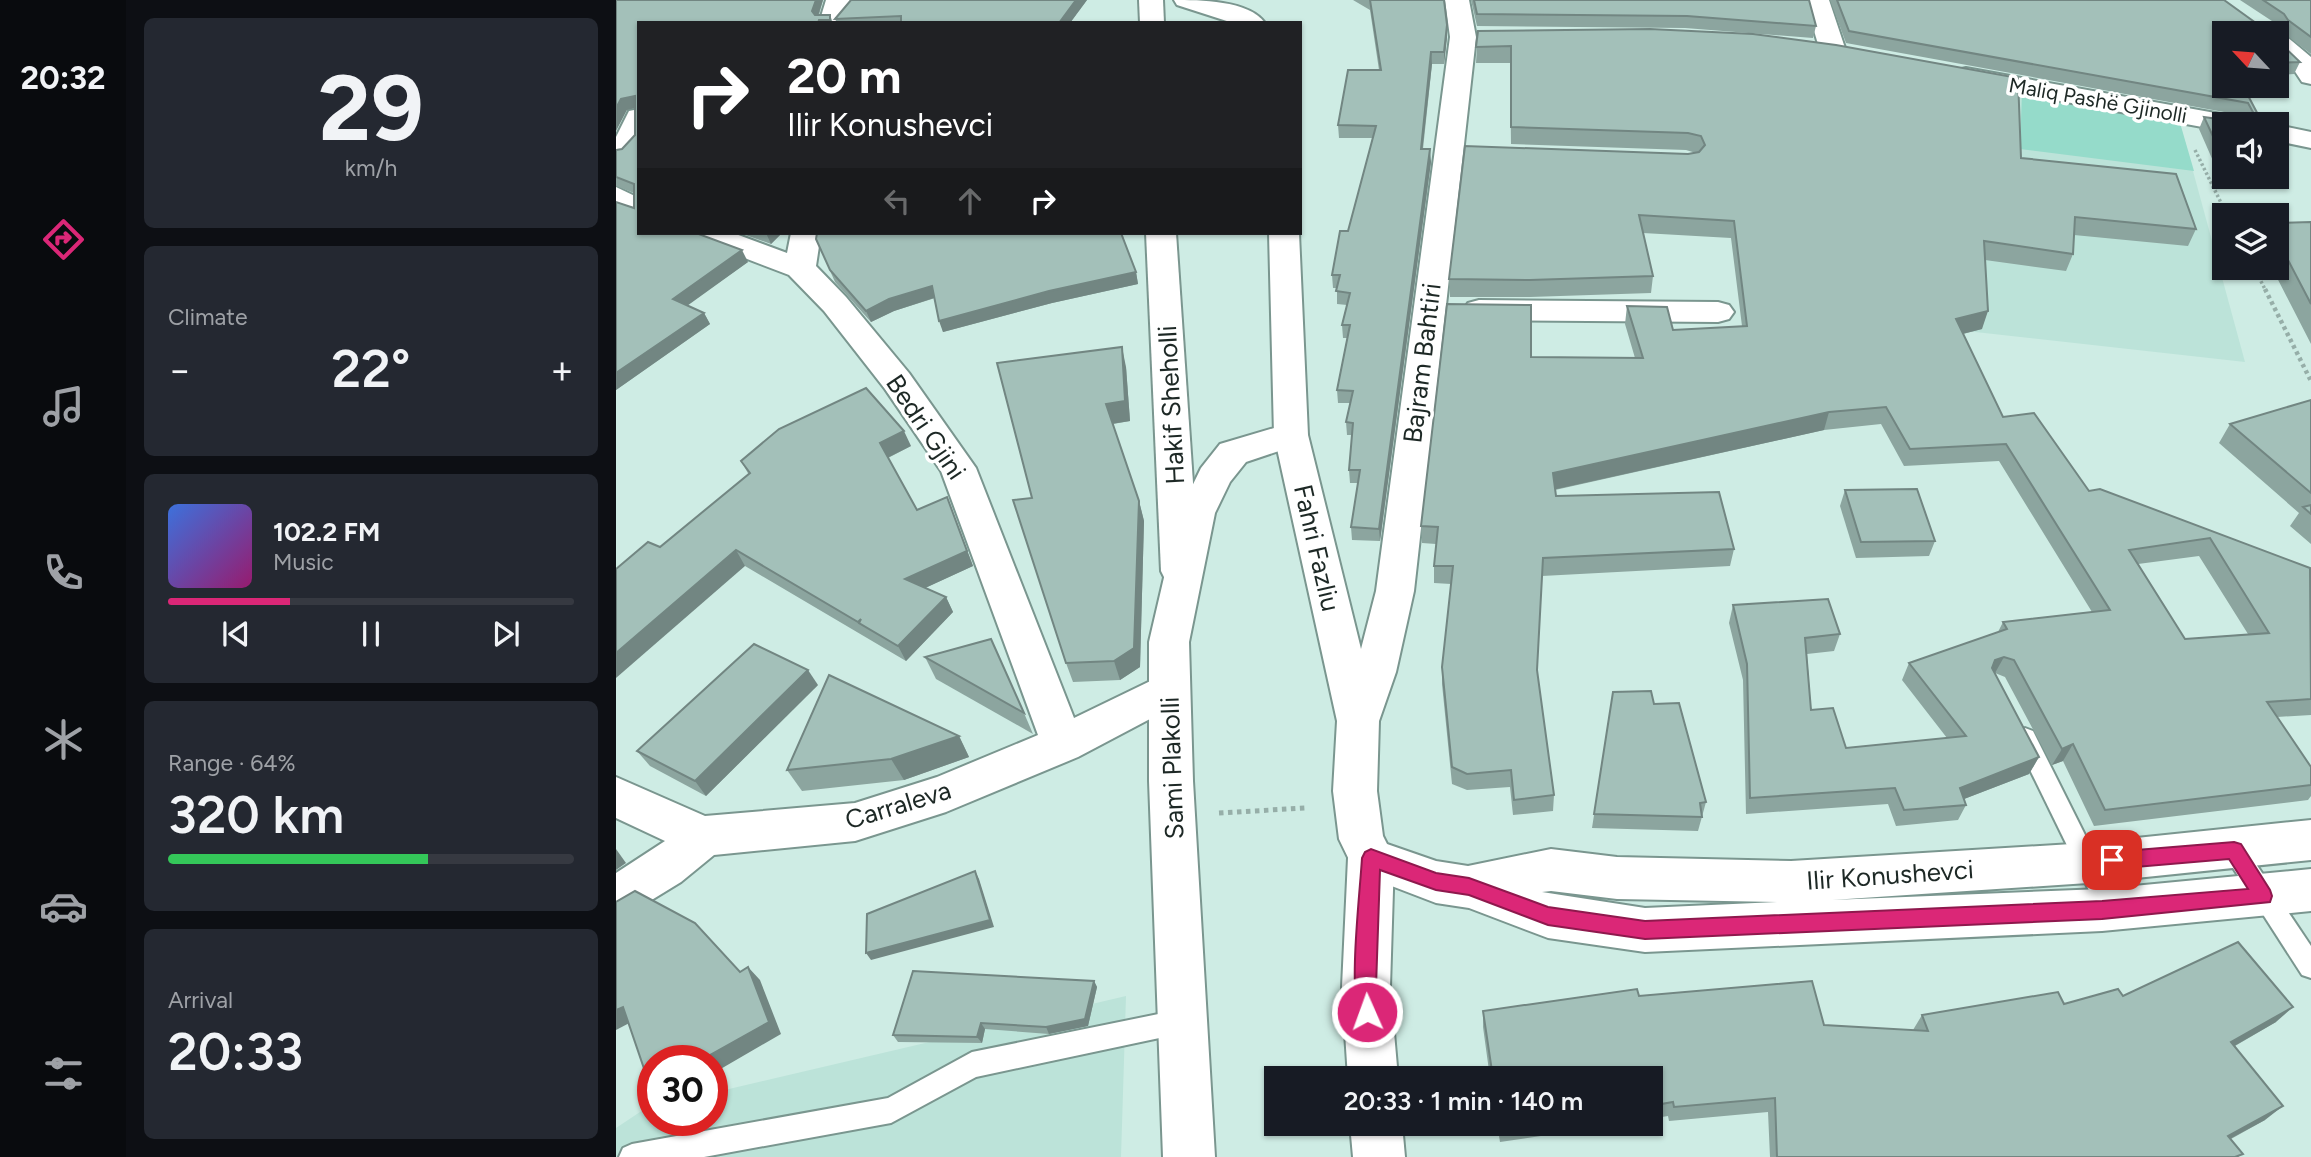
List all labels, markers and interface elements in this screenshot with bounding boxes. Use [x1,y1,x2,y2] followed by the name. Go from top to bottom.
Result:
[2212,21,2289,98] north arrow
[2212,21,2289,280] map controls
[787,46,902,105] text: 20 m
[672,49,763,140] icon: right
[318,54,424,163] text: 29
[20,59,106,97] text: 20:32
[2007,72,2189,128] street label: Maliq Pashë Gjinolli
[787,106,993,144] text: Ilir Konushevci
[2212,112,2289,189] button: sound
[345,154,397,182] text: km/h
[878,182,916,220] icon: left
[951,182,989,220] icon: ahead
[1024,182,1062,220] icon: right
[2212,203,2289,280] button: layers
[39,215,88,264] icon: directions
[1396,281,1448,445] street label: Bajram Bahtiri
[168,303,247,331] text: Climate
[1151,325,1191,485] street label: Hakif Sheholli
[332,338,410,400] text: 22°
[168,347,192,393] text: −
[550,347,574,393] text: +
[879,368,973,486] street label: Bedri Gjini
[39,382,88,431] icon: music
[1287,481,1347,615] street label: Fahri Fazliu
[273,516,380,548] text: 102.2 FM
[39,548,88,597] icon: phone
[273,548,334,576] text: Music
[217,615,255,653] icon: previous
[352,615,390,653] icon: pause
[487,615,525,653] icon: next
[1154,696,1190,840] street label: Sami Plakolli
[39,715,88,764] icon: climate
[168,749,296,777] text: Range · 64%
[841,774,955,836] street label: Carraleva
[168,784,344,846] text: 320 km
[2082,830,2142,890] pin
[2093,841,2131,879] icon: arrive
[1805,853,1975,897] street label: Ilir Konushevci
[39,882,88,931] icon: car
[1330,975,1404,1049] position arrow
[168,986,233,1014] text: Arrival
[168,1021,303,1083] text: 20:33
[637,1045,728,1136] speed limit sign: 30
[39,1049,88,1098] icon: filters
[1344,1085,1583,1117] text: 20:33 · 1 min · 140 m

